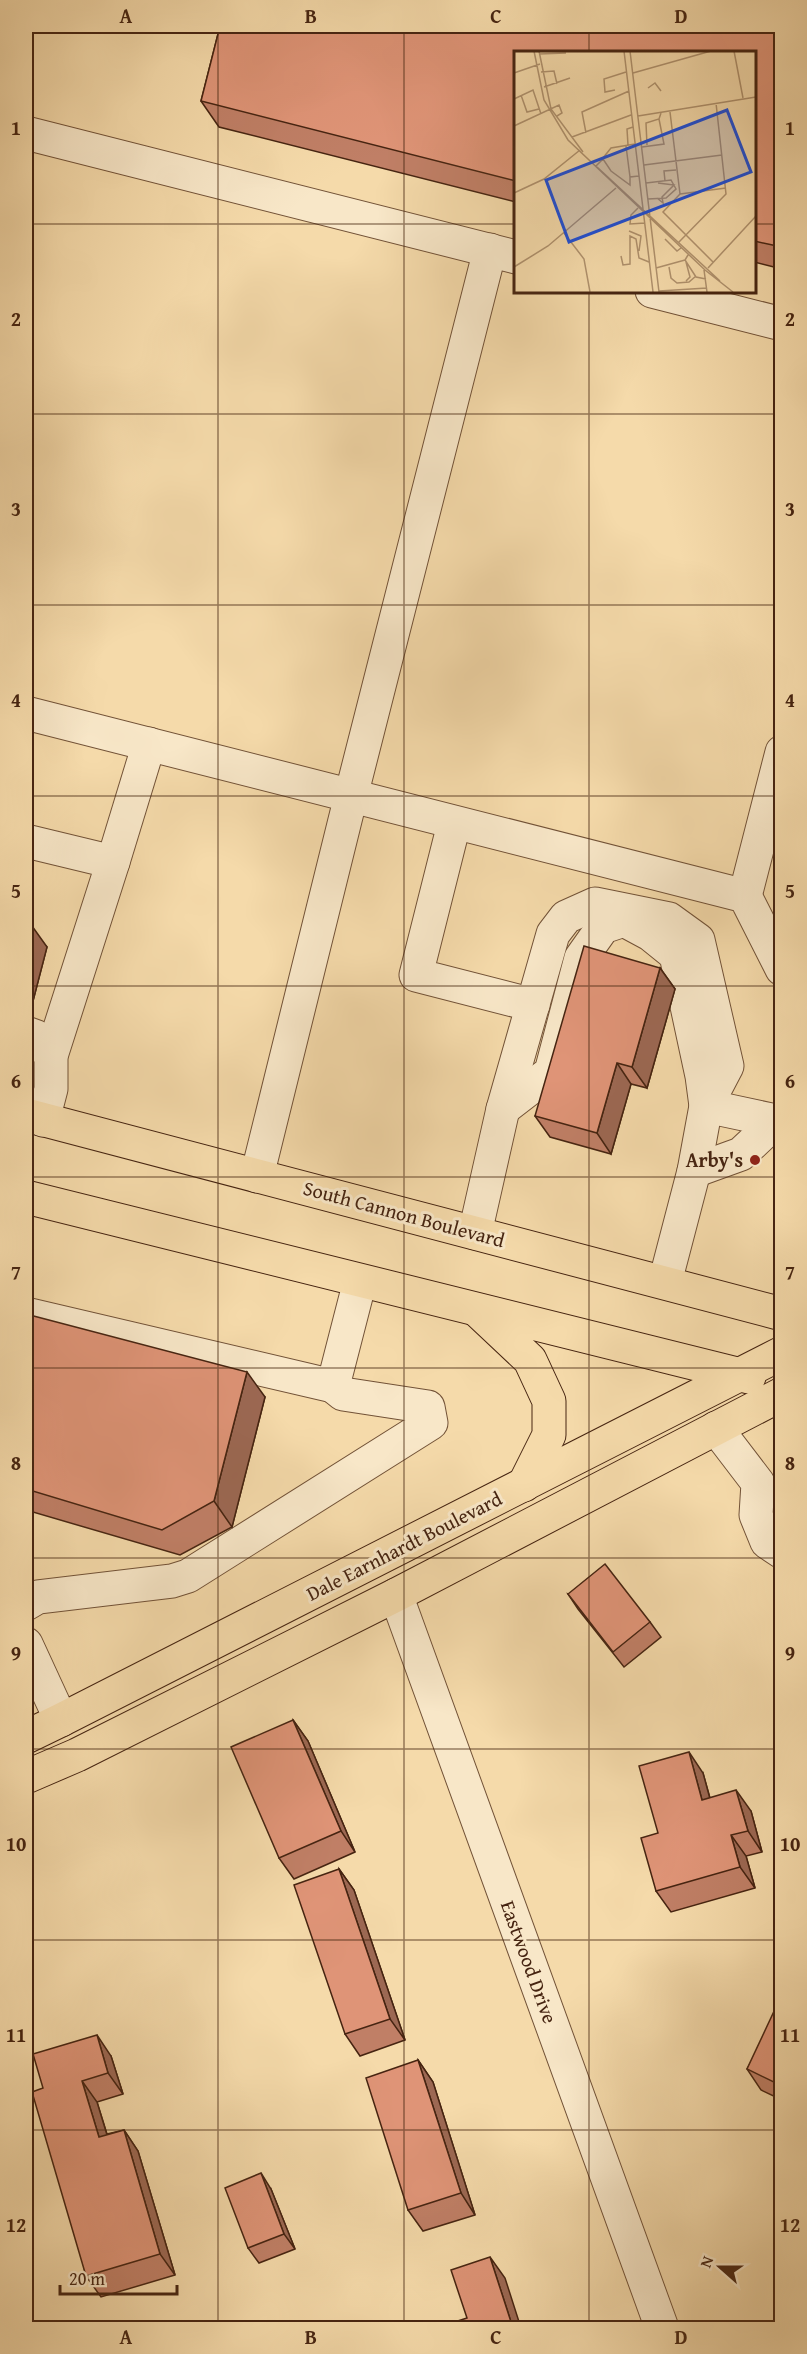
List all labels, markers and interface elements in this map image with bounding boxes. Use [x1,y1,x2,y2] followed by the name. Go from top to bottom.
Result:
[120,1,133,30] text: A
[305,1,317,30] text: B
[490,1,502,30] text: C
[674,1,688,30] text: D
[514,51,756,292] inset map
[11,113,21,142] text: 1
[785,113,795,142] text: 1
[11,304,21,333] text: 2
[785,304,795,333] text: 2
[11,494,21,523] text: 3
[785,494,795,523] text: 3
[11,685,21,714] text: 4
[785,685,795,714] text: 4
[11,876,21,905] text: 5
[785,876,795,905] text: 5
[11,1066,21,1095] text: 6
[785,1066,795,1095] text: 6
[686,1145,743,1174] place label: Arby's
[748,1153,762,1167] marker: Arby's
[300,1173,508,1254] street label: South Cannon Boulevard
[11,1257,21,1286] text: 7
[785,1257,795,1286] text: 7
[11,1448,21,1477] text: 8
[785,1448,795,1477] text: 8
[301,1483,507,1608] street label: Dale Earnhardt Boulevard
[11,1638,21,1667] text: 9
[785,1638,795,1667] text: 9
[6,1829,26,1858] text: 10
[780,1829,800,1858] text: 10
[494,1896,565,2027] street label: Eastwood Drive
[6,2020,26,2049] text: 11
[780,2020,800,2049] text: 11
[6,2210,26,2239] text: 12
[780,2210,800,2239] text: 12
[690,2237,750,2297] north arrow
[693,2252,719,2271] text: N
[60,2258,177,2296] scale bar
[69,2265,105,2292] text: 20 m
[120,2322,133,2351] text: A
[305,2322,317,2351] text: B
[490,2322,502,2351] text: C
[674,2322,688,2351] text: D

